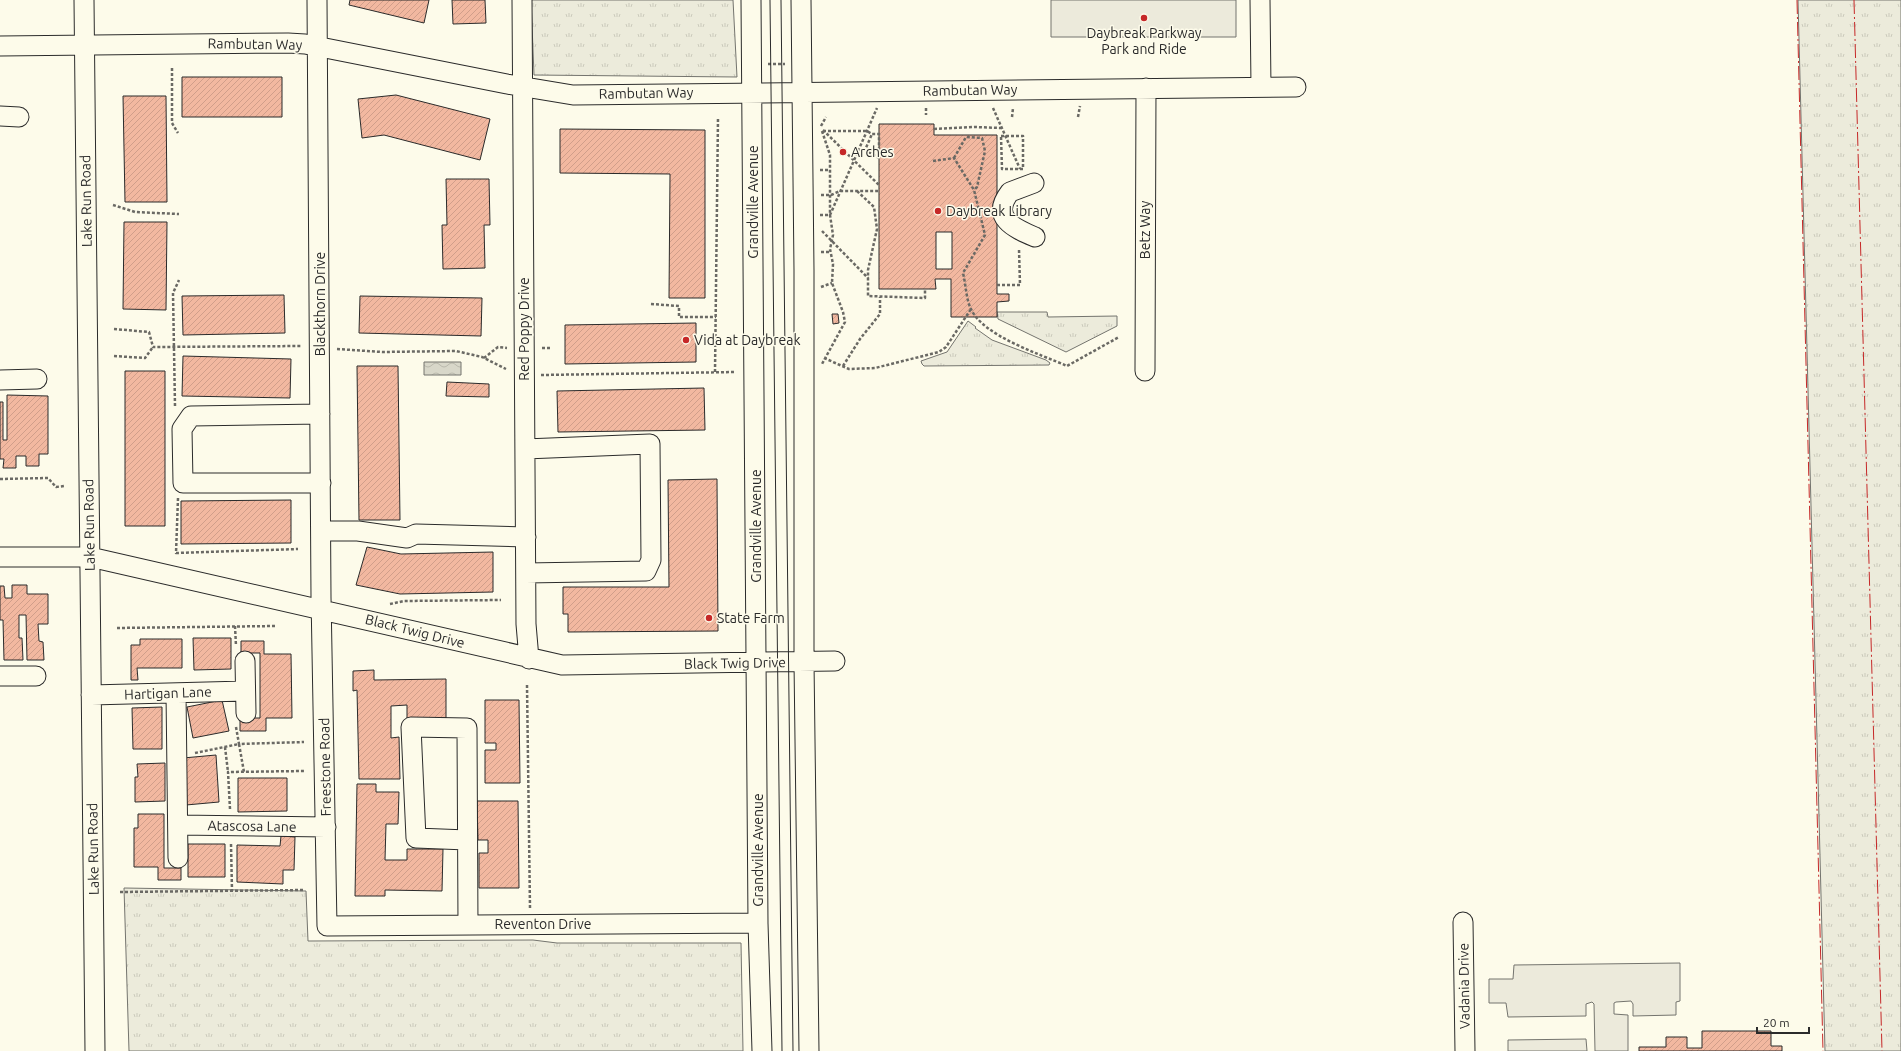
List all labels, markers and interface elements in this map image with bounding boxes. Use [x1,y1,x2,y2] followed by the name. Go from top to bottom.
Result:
[1139,13,1149,23] marker: Daybreak Parkway Park and Ride
[1086,25,1202,57] place label: Daybreak Parkway Park and Ride
[208,35,303,53] street label: Rambutan Way
[923,81,1018,99] street label: Rambutan Way
[599,84,694,102] street label: Rambutan Way
[851,144,894,160] place label: Arches
[745,145,761,259] street label: Grandville Avenue
[838,147,848,157] marker: Arches
[77,155,95,247] street label: Lake Run Road
[1137,201,1153,259] street label: Betz Way
[946,203,1052,219] place label: Daybreak Library
[933,206,943,216] marker: Daybreak Library
[312,252,328,356] street label: Blackthorn Drive
[516,277,532,381] street label: Red Poppy Drive
[694,332,801,348] place label: Vida at Daybreak
[681,335,691,345] marker: Vida at Daybreak
[748,469,764,583] street label: Grandville Avenue
[80,479,98,571] street label: Lake Run Road
[717,610,785,626] place label: State Farm
[364,611,466,651] street label: Black Twig Drive
[704,613,714,623] marker: State Farm
[684,654,786,672] street label: Black Twig Drive
[124,683,212,703] street label: Hartigan Lane
[316,717,334,817] street label: Freestone Road
[750,793,766,907] street label: Grandville Avenue
[84,803,102,895] street label: Lake Run Road
[207,817,297,835] street label: Atascosa Lane
[495,916,591,932] street label: Reventon Drive
[1455,943,1473,1029] street label: Vadania Drive
[1757,1009,1809,1035] scale bar
[1763,1016,1790,1029] text: 20 m

